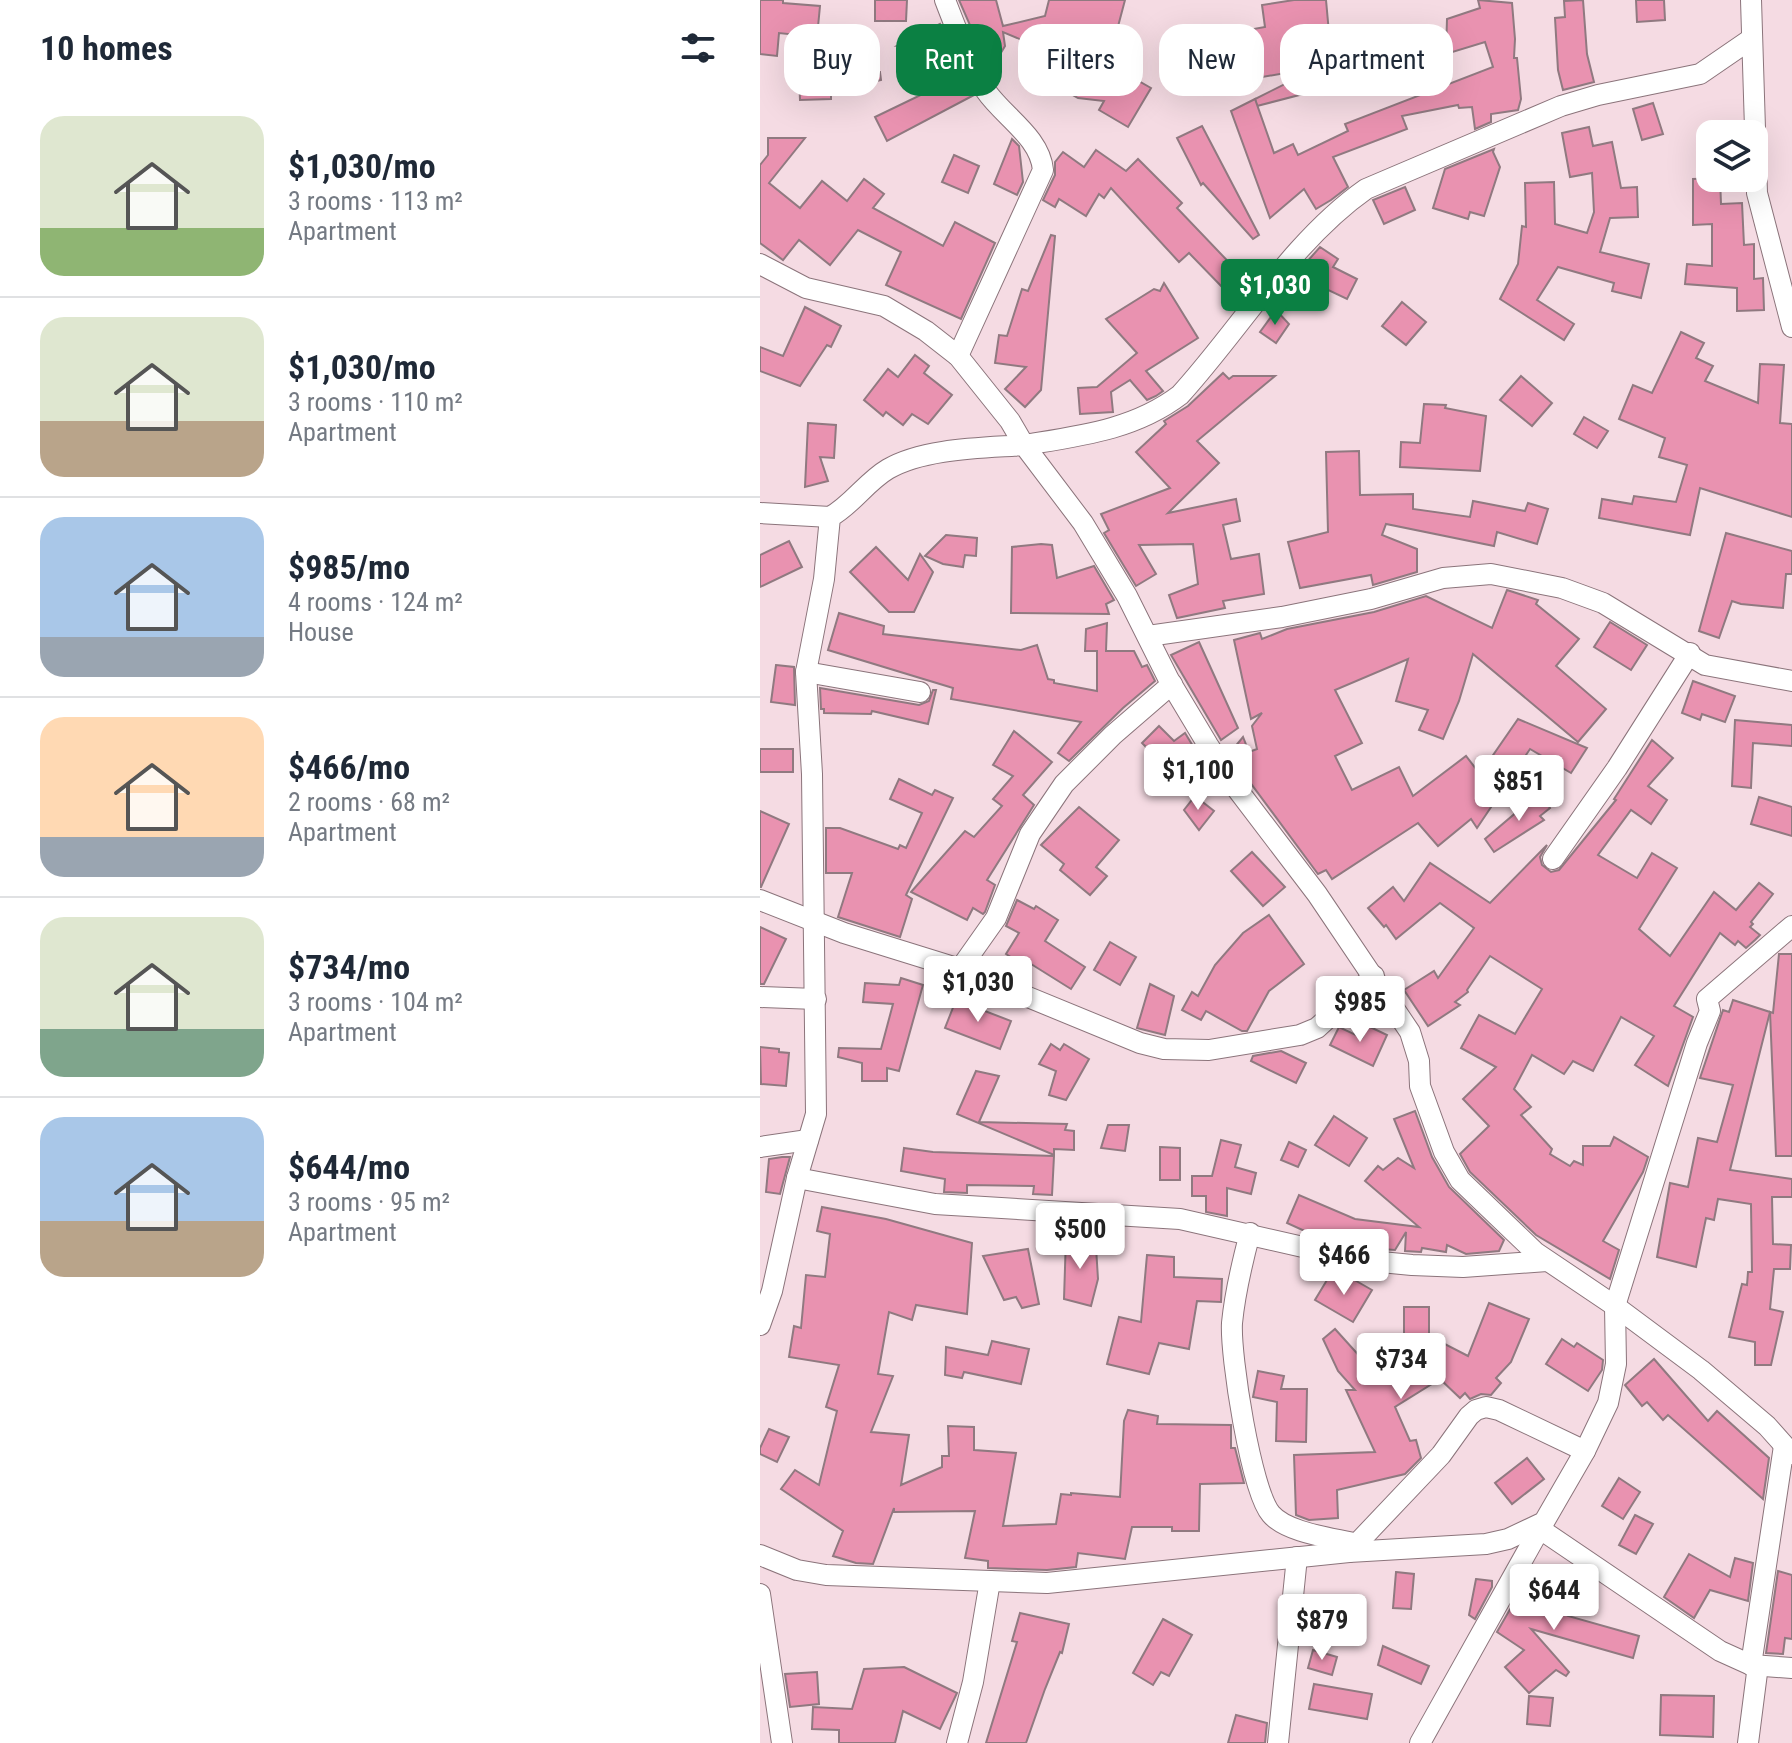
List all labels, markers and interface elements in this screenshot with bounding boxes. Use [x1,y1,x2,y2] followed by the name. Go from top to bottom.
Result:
[784,24,880,96] chip: Buy
[896,24,1002,96] chip: Rent
[1018,24,1143,96] chip: Filters
[1159,24,1264,96] chip: New
[1280,24,1453,96] chip: Apartment
[676,26,720,70] icon: filters
[40,28,173,68] text: 10 homes
[1696,120,1768,192] map controls
[1696,120,1768,192] button: layers
[288,146,436,186] text: $1,030/mo
[104,148,200,244] icon: home
[288,186,463,216] text: 3 rooms · 113 m²
[288,216,397,246] text: Apartment
[1210,259,1340,327] pin: $1,030
[1239,270,1311,300] text: $1,030
[288,347,436,387] text: $1,030/mo
[104,349,200,445] icon: home
[288,387,463,417] text: 3 rooms · 110 m²
[288,417,397,447] text: Apartment
[288,547,410,587] text: $985/mo
[104,549,200,645] icon: home
[288,587,463,617] text: 4 rooms · 124 m²
[288,617,354,647] text: House
[1133,744,1263,812] pin: $1,100
[288,747,410,787] text: $466/mo
[104,749,200,845] icon: home
[1162,755,1234,785] text: $1,100
[1472,755,1566,823] pin: $851
[1493,766,1545,796] text: $851
[288,787,450,817] text: 2 rooms · 68 m²
[288,817,397,847] text: Apartment
[288,947,410,987] text: $734/mo
[104,949,200,1045] icon: home
[913,956,1043,1024] pin: $1,030
[942,967,1014,997] text: $1,030
[1313,976,1407,1044] pin: $985
[288,987,463,1017] text: 3 rooms · 104 m²
[1334,987,1386,1017] text: $985
[288,1017,397,1047] text: Apartment
[288,1147,410,1187] text: $644/mo
[104,1149,200,1245] icon: home
[288,1187,450,1217] text: 3 rooms · 95 m²
[1033,1203,1127,1271] pin: $500
[1054,1214,1106,1244] text: $500
[288,1217,397,1247] text: Apartment
[1297,1229,1391,1297] pin: $466
[1318,1240,1370,1270] text: $466
[1354,1333,1448,1401] pin: $734
[1375,1344,1427,1374] text: $734
[1507,1564,1601,1632] pin: $644
[1528,1575,1580,1605] text: $644
[1275,1594,1369,1662] pin: $879
[1296,1605,1348,1635] text: $879

